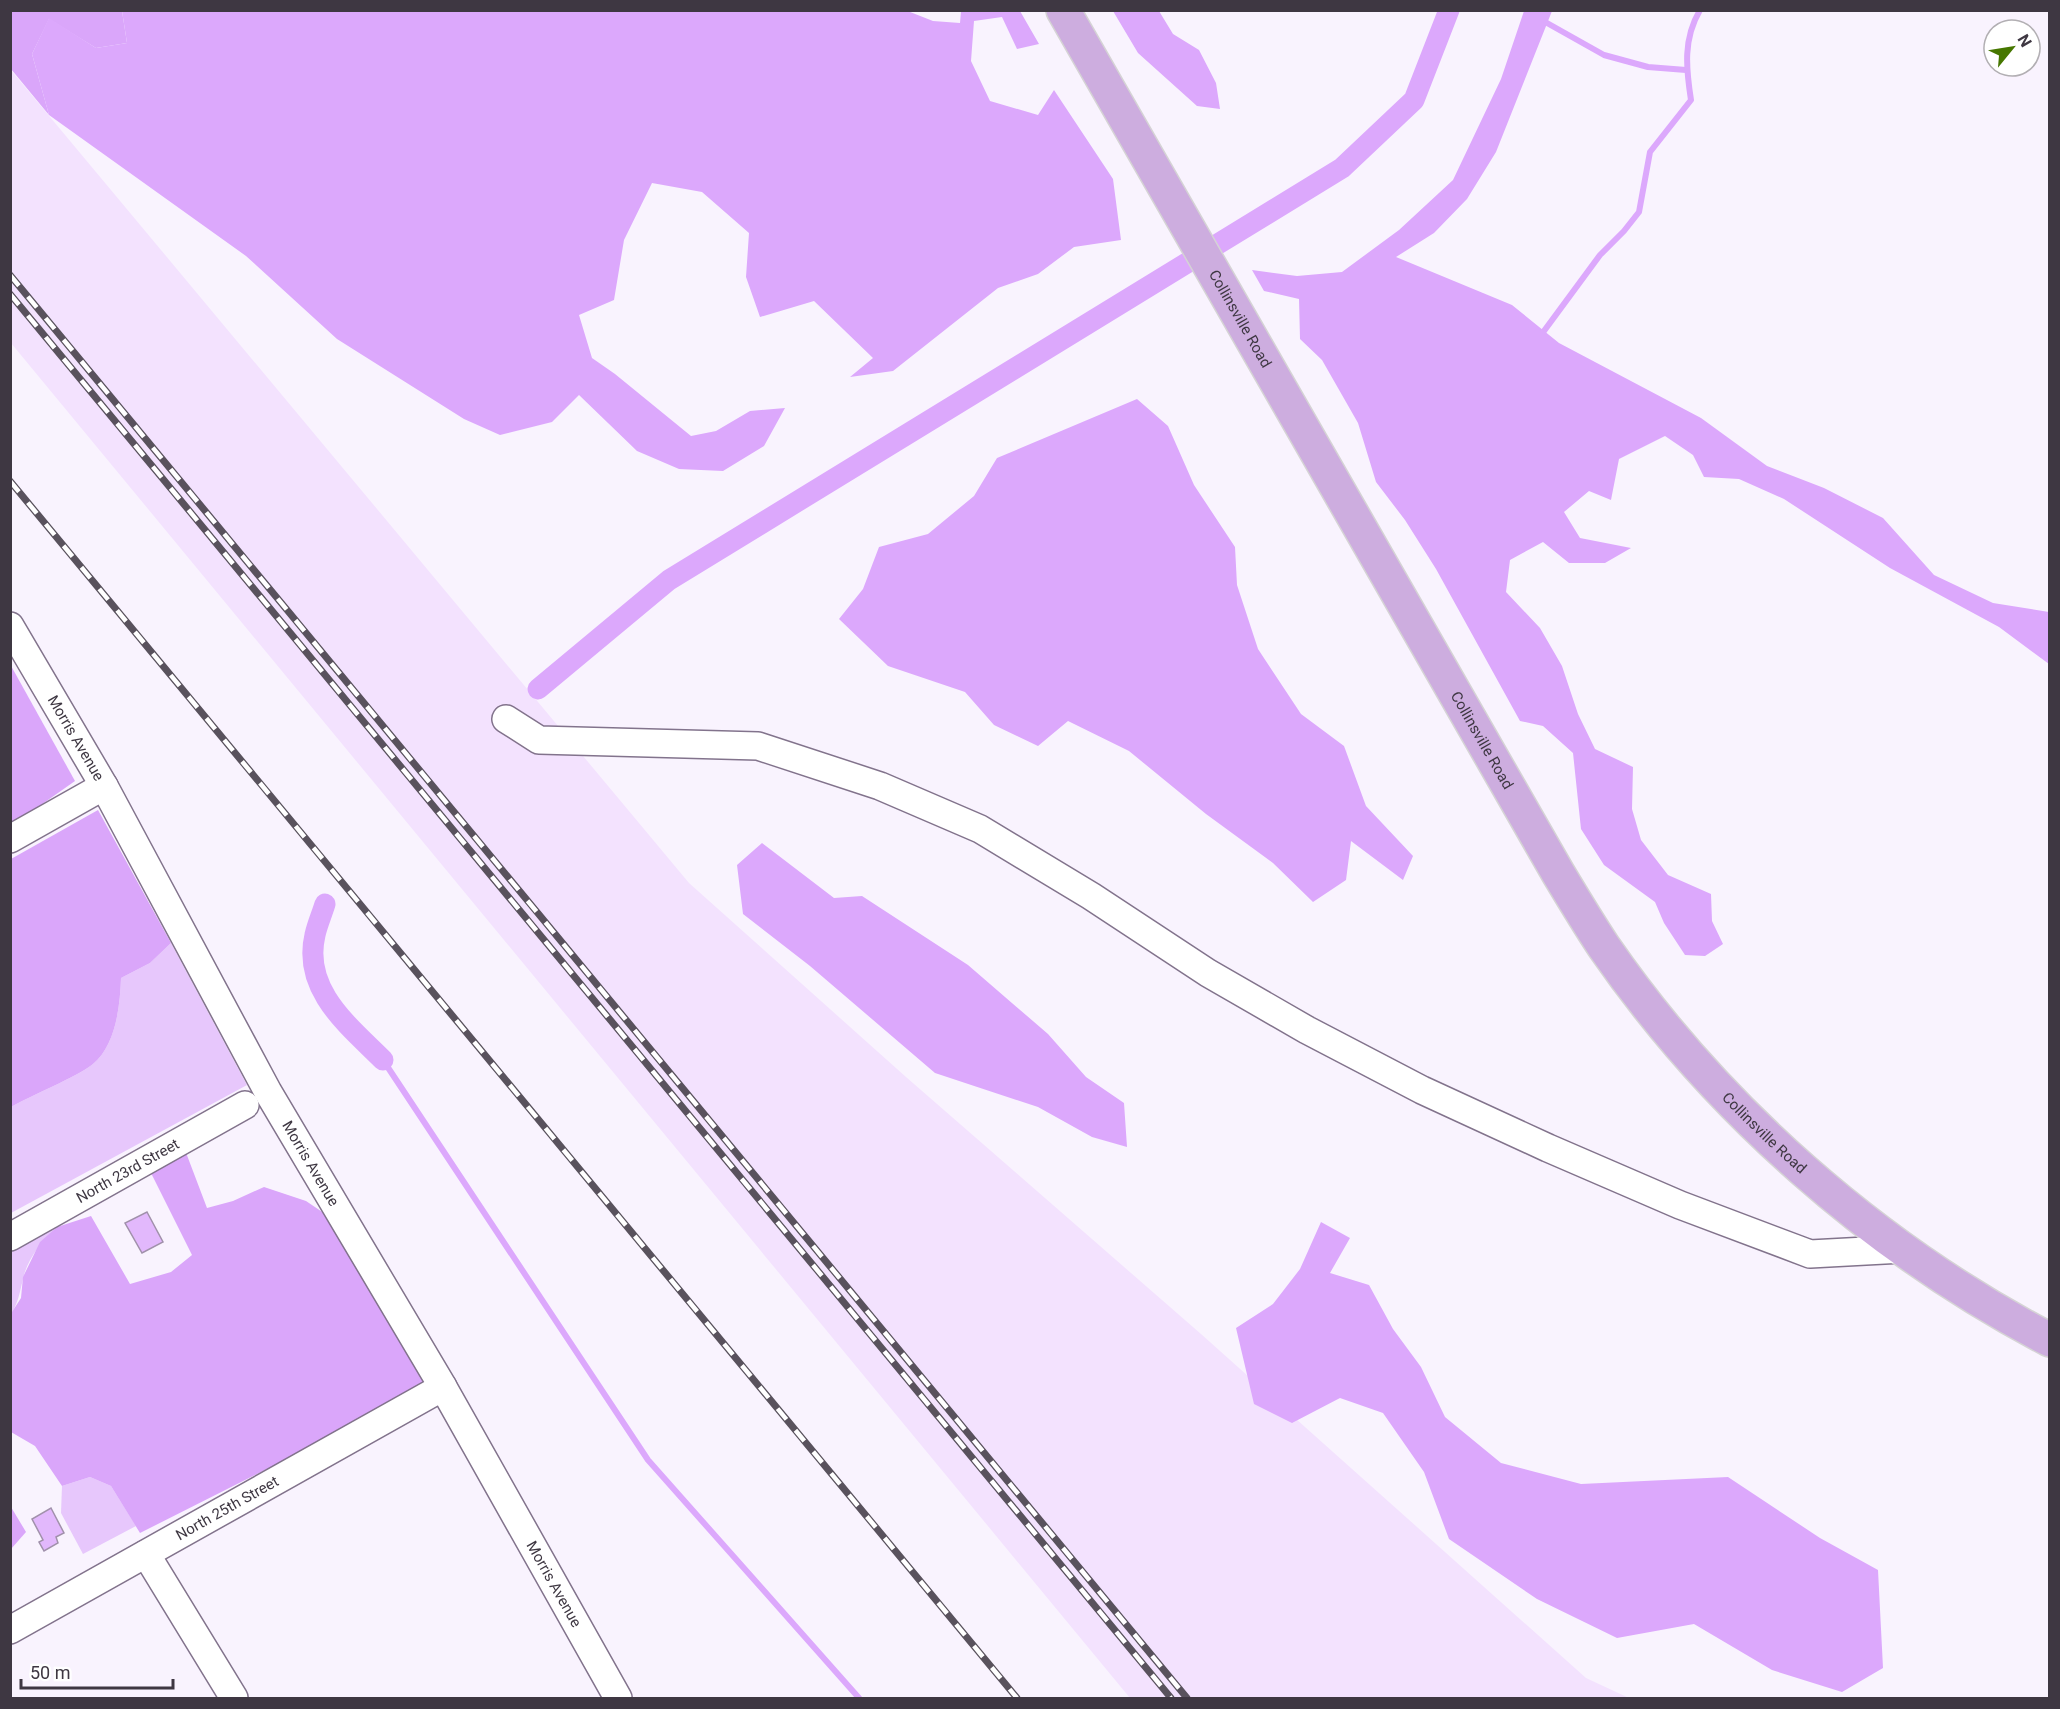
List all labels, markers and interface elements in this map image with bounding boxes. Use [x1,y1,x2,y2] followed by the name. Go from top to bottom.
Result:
[1982,18,2042,78] north arrow
[2014,31,2036,50] text: N
[1205,267,1275,371] street label: Collinsville Road
[1447,688,1517,792] street label: Collinsville Road
[44,692,108,784] street label: Morris Avenue
[1718,1089,1810,1177] street label: Collinsville Road
[278,1118,343,1210] street label: Morris Avenue
[73,1135,182,1207] street label: North 23rd Street
[173,1472,282,1544] street label: North 25th Street
[523,1538,585,1630] street label: Morris Avenue
[21,1652,172,1690] scale bar
[30,1662,70,1683] text: 50 m

